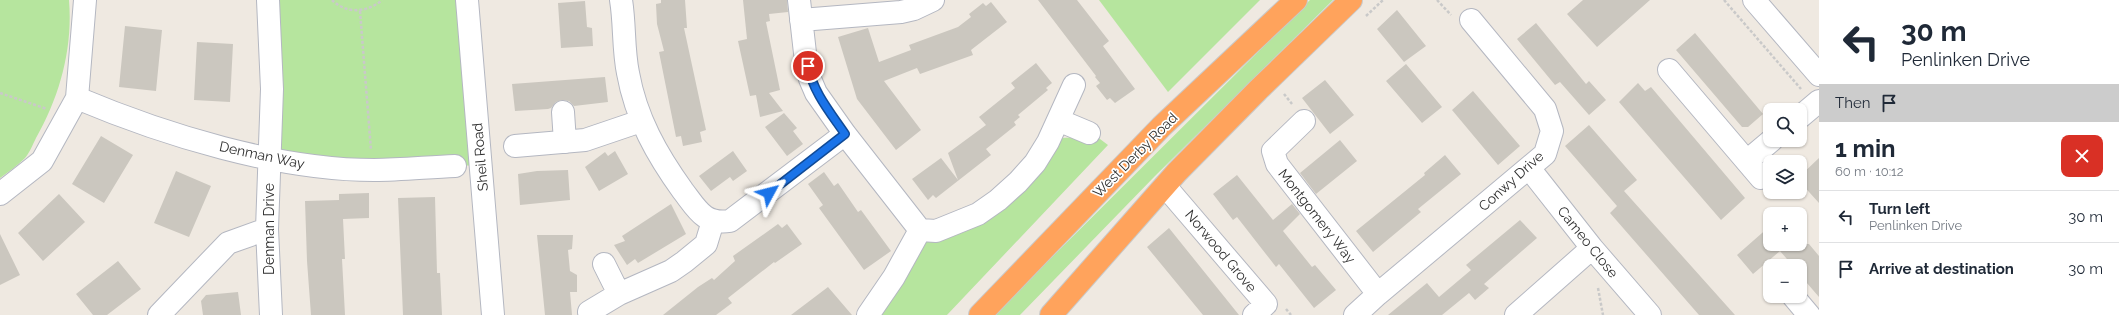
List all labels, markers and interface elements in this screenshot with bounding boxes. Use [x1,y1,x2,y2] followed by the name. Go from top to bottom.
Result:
[1901,15,1967,48] text: 30 m
[1835,16,1887,68] icon: left
[791,49,825,83] pin
[1901,49,2030,70] text: Penlinken Drive
[797,55,819,77] icon: arrive
[1878,92,1900,114] icon: arrive
[1835,94,1870,112] text: Then
[1763,103,1807,303] map controls
[1763,103,1807,147] button: search
[1089,109,1181,201] street label: West Derby Road
[469,122,491,192] street label: Sheil Road
[1835,134,1896,163] text: 1 min
[2061,135,2103,177] button: close
[218,138,307,172] street label: Denman Way
[1475,148,1547,214] street label: Conwy Drive
[1763,155,1807,199] button: layers
[1835,164,1903,179] text: 60 m · 10:12
[1275,166,1359,267] street label: Montgomery Way
[748,172,790,214] position arrow
[261,183,277,275] street label: Denman Drive
[1869,200,1930,218] text: Turn left
[1554,203,1622,281] street label: Cameo Close
[1835,206,1857,228] icon: left
[1182,207,1260,295] street label: Norwood Grove
[1763,207,1807,251] button: +
[2068,208,2103,226] text: 30 m
[1869,218,1962,233] text: Penlinken Drive
[1835,258,1857,280] icon: arrive
[1763,259,1807,303] button: −
[1869,260,2014,278] text: Arrive at destination
[2068,260,2103,278] text: 30 m

